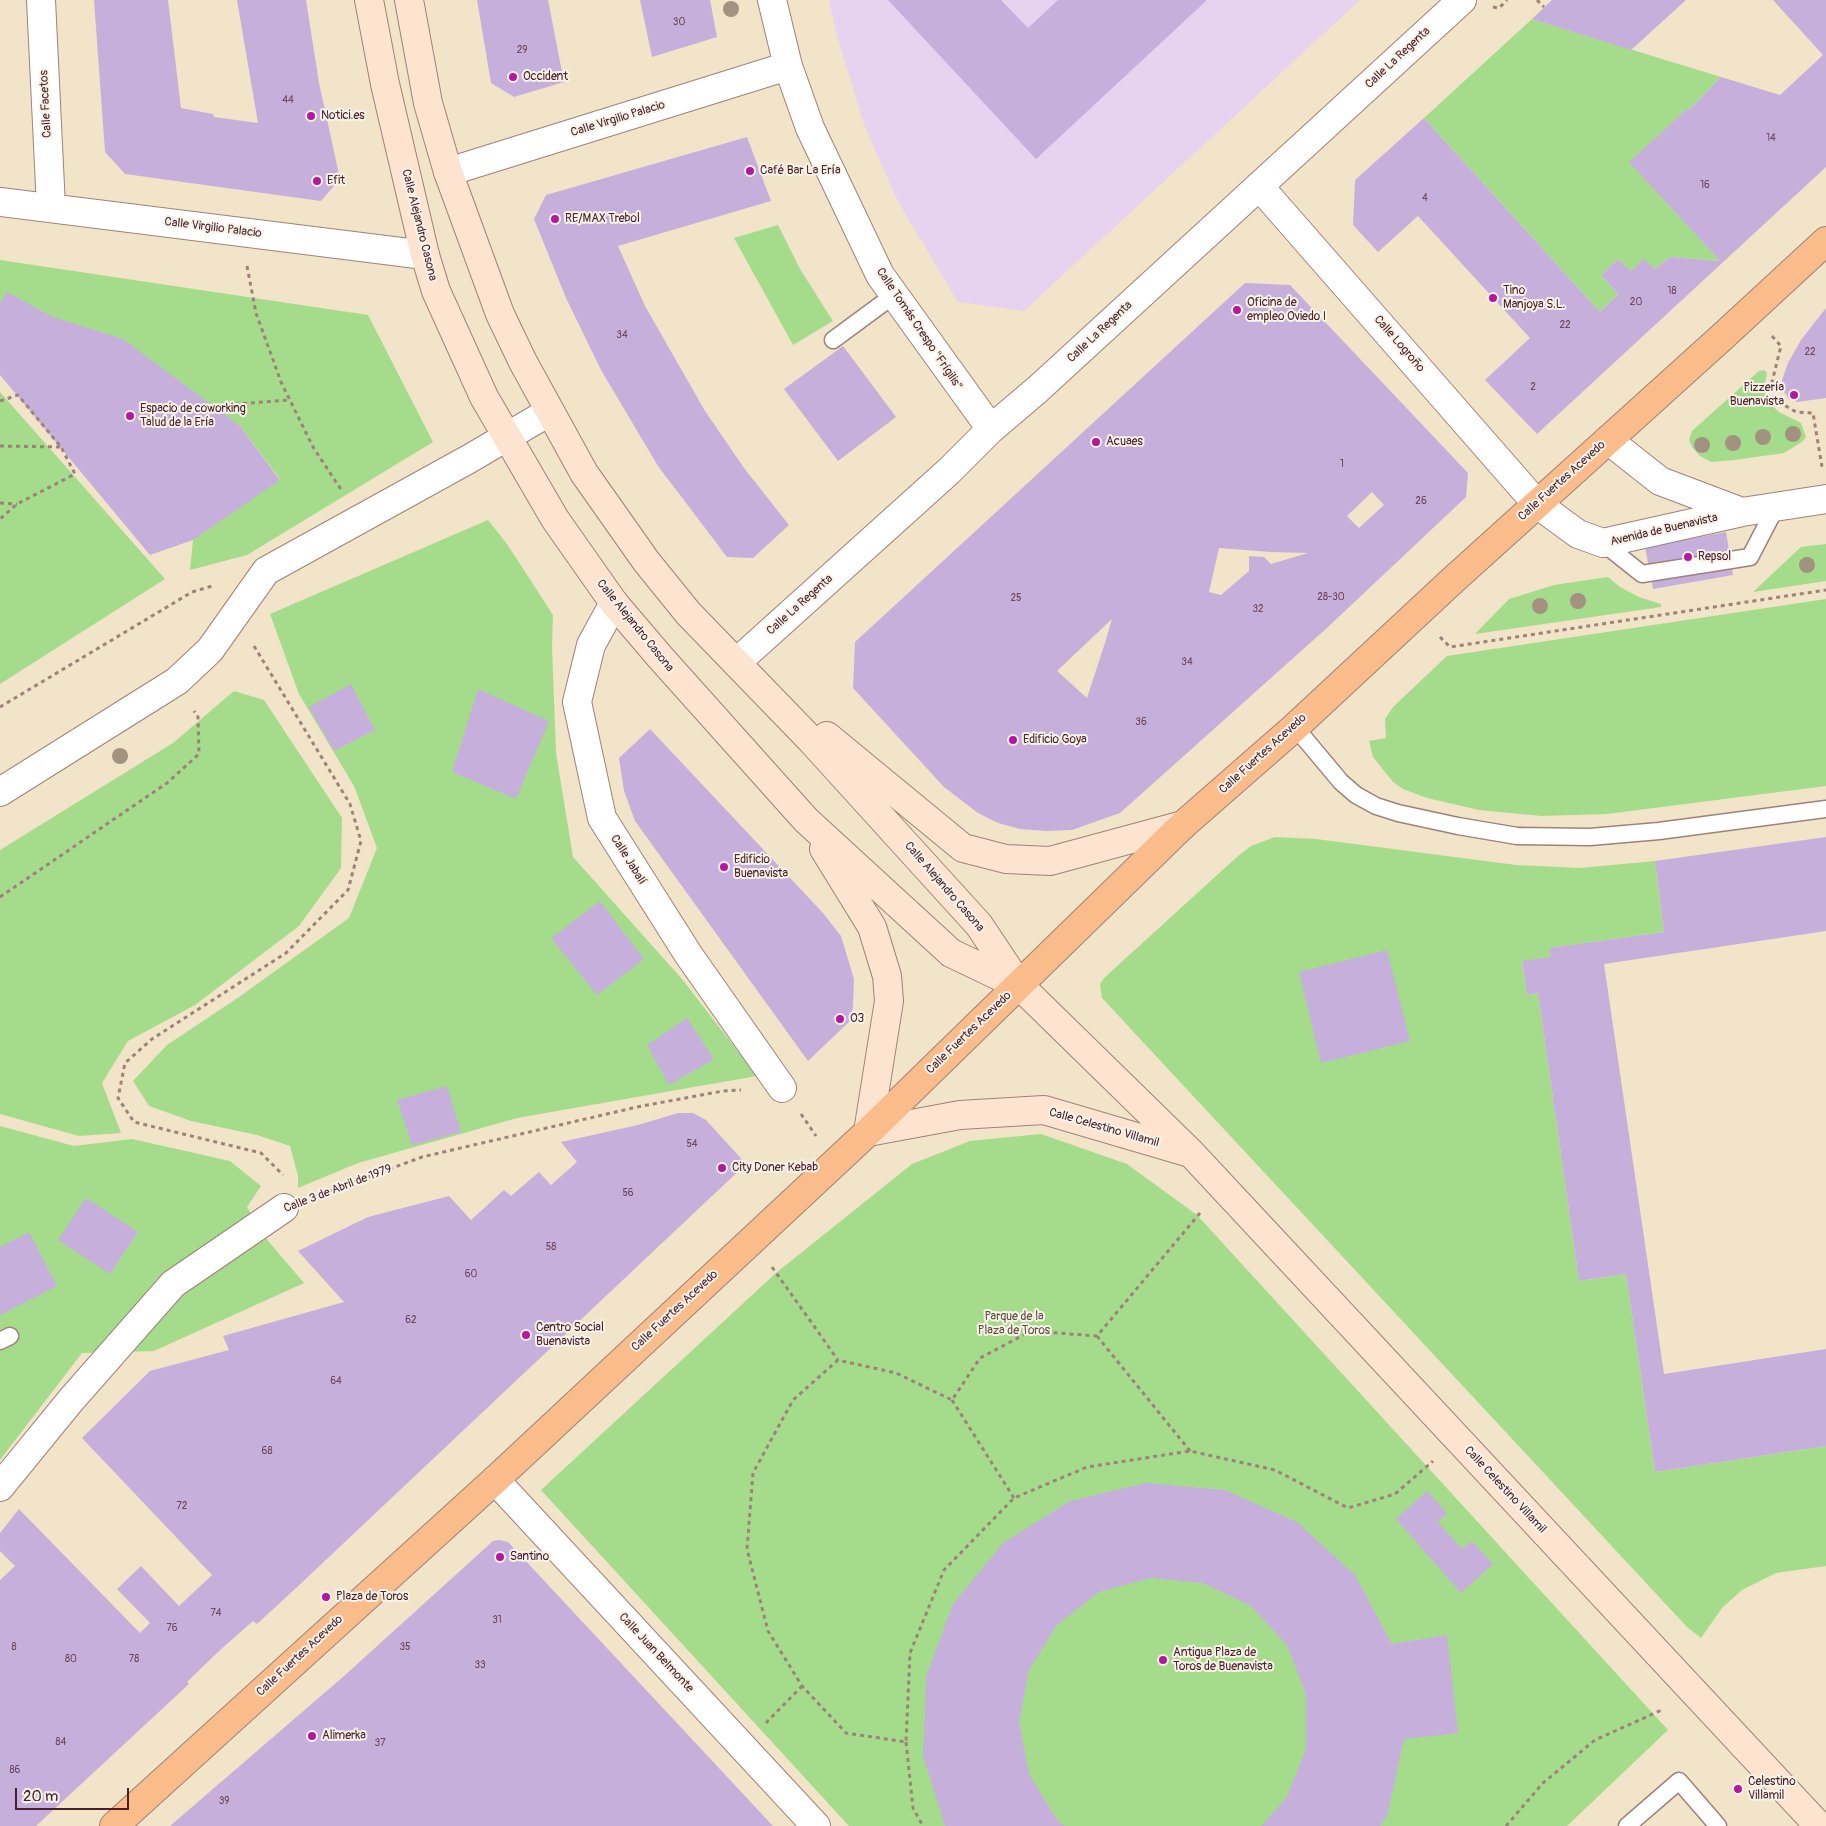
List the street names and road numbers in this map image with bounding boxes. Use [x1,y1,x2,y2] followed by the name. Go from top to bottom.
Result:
[1362,24,1434,92] street label: Calle La Regenta
[37,70,55,138] street label: Calle Facetos
[569,98,667,140] street label: Calle Virgilio Palacio
[398,168,440,282] street label: Calle Alejandro Casona
[164,215,262,241] street label: Calle Virgilio Palacio
[873,265,965,393] street label: Calle Tomás Crespo "Frígilis"
[1064,298,1136,366] street label: Calle La Regenta
[1371,313,1427,375] street label: Calle Logroño
[1515,438,1609,524] street label: Calle Fuertes Acevedo
[1609,511,1719,549] street label: Avenida de Buenavista
[764,572,836,638] street label: Calle La Regenta
[593,577,677,675] street label: Calle Alejandro Casona
[1216,711,1310,797] street label: Calle Fuertes Acevedo
[607,832,649,888] street label: Calle Jabalí
[901,839,987,935] street label: Calle Alejandro Casona
[924,989,1014,1077] street label: Calle Fuertes Acevedo
[1047,1105,1161,1151] street label: Calle Celestino Villamil
[282,1162,394,1216] street label: Calle 3 de Abril de 1979
[629,1267,721,1355] street label: Calle Fuertes Acevedo
[1461,1443,1549,1537] street label: Calle Celestino Villamil
[615,1610,697,1696] street label: Calle Juan Belmonte
[254,1612,346,1700] street label: Calle Fuertes Acevedo

